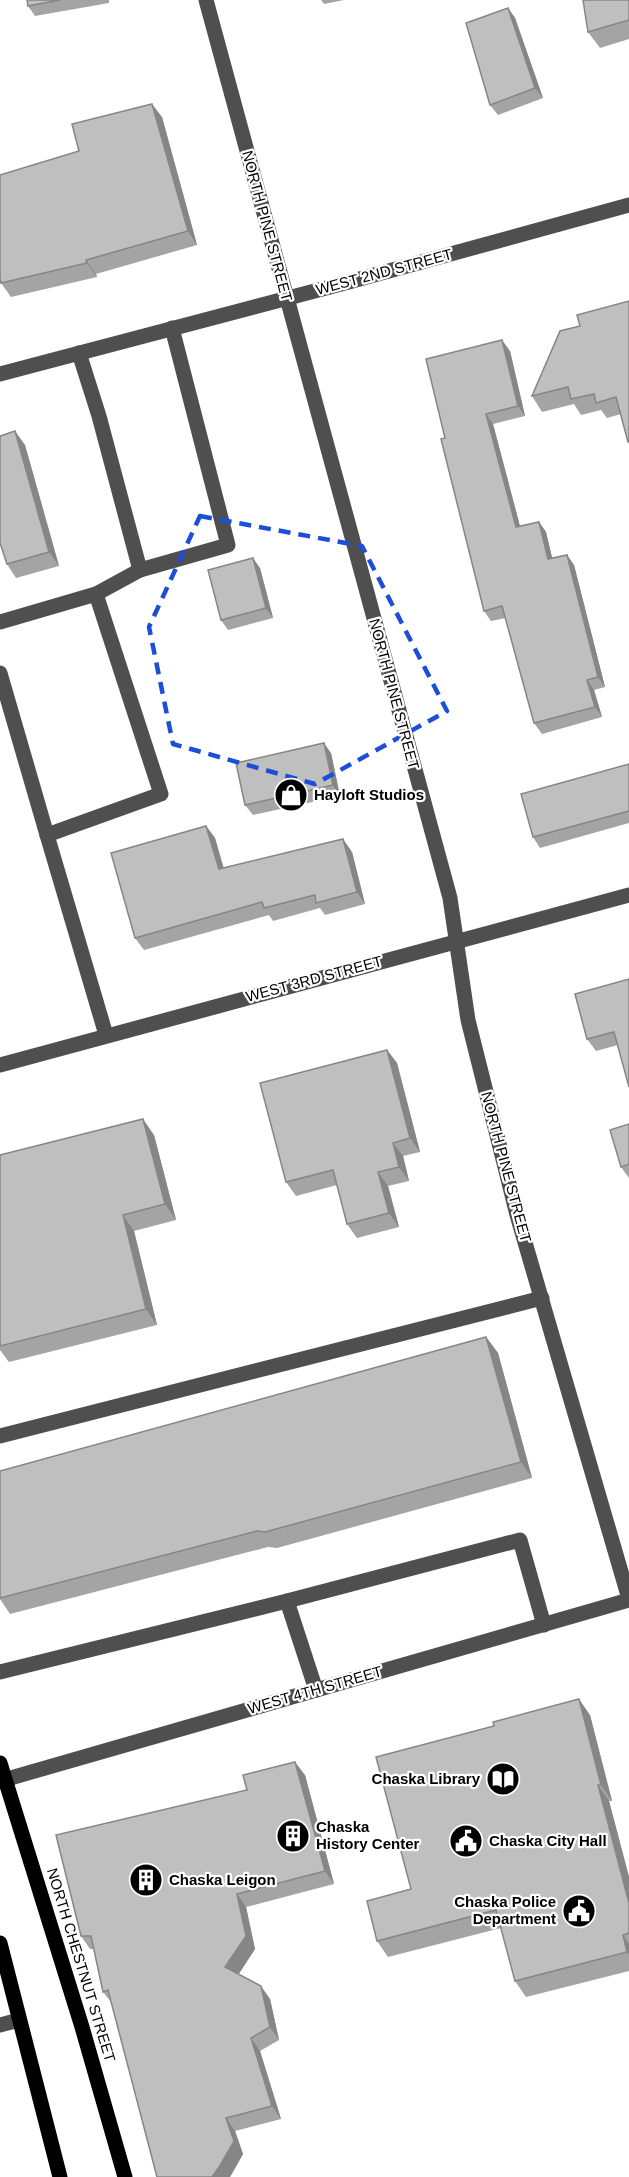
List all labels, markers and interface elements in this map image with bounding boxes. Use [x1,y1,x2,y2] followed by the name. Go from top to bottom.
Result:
[239,149,296,303] street label: NORTH PINE STREET
[314,245,454,298] street label: WEST 2ND STREET
[366,617,423,771] street label: NORTH PINE STREET
[273,777,309,813] shop icon: Hayloft Studios
[314,786,424,803] place label: Hayloft Studios
[244,952,384,1005] street label: WEST 3RD STREET
[478,1090,535,1244] street label: NORTH PINE STREET
[246,1662,384,1717] street label: WEST 4TH STREET
[485,1761,521,1797] library icon: Chaska Library
[372,1770,481,1787] place label: Chaska Library
[275,1818,311,1854] building icon: Chaska History Center
[316,1818,420,1852] place label: Chaska History Center
[448,1823,484,1859] public building icon: Chaska City Hall
[489,1832,607,1849] place label: Chaska City Hall
[128,1862,164,1898] building icon: Chaska Leigon
[44,1866,119,2064] street label: NORTH CHESTNUT STREET
[169,1871,276,1888] place label: Chaska Leigon
[454,1893,556,1927] place label: Chaska Police Department
[561,1893,597,1929] public building icon: Chaska Police Department

